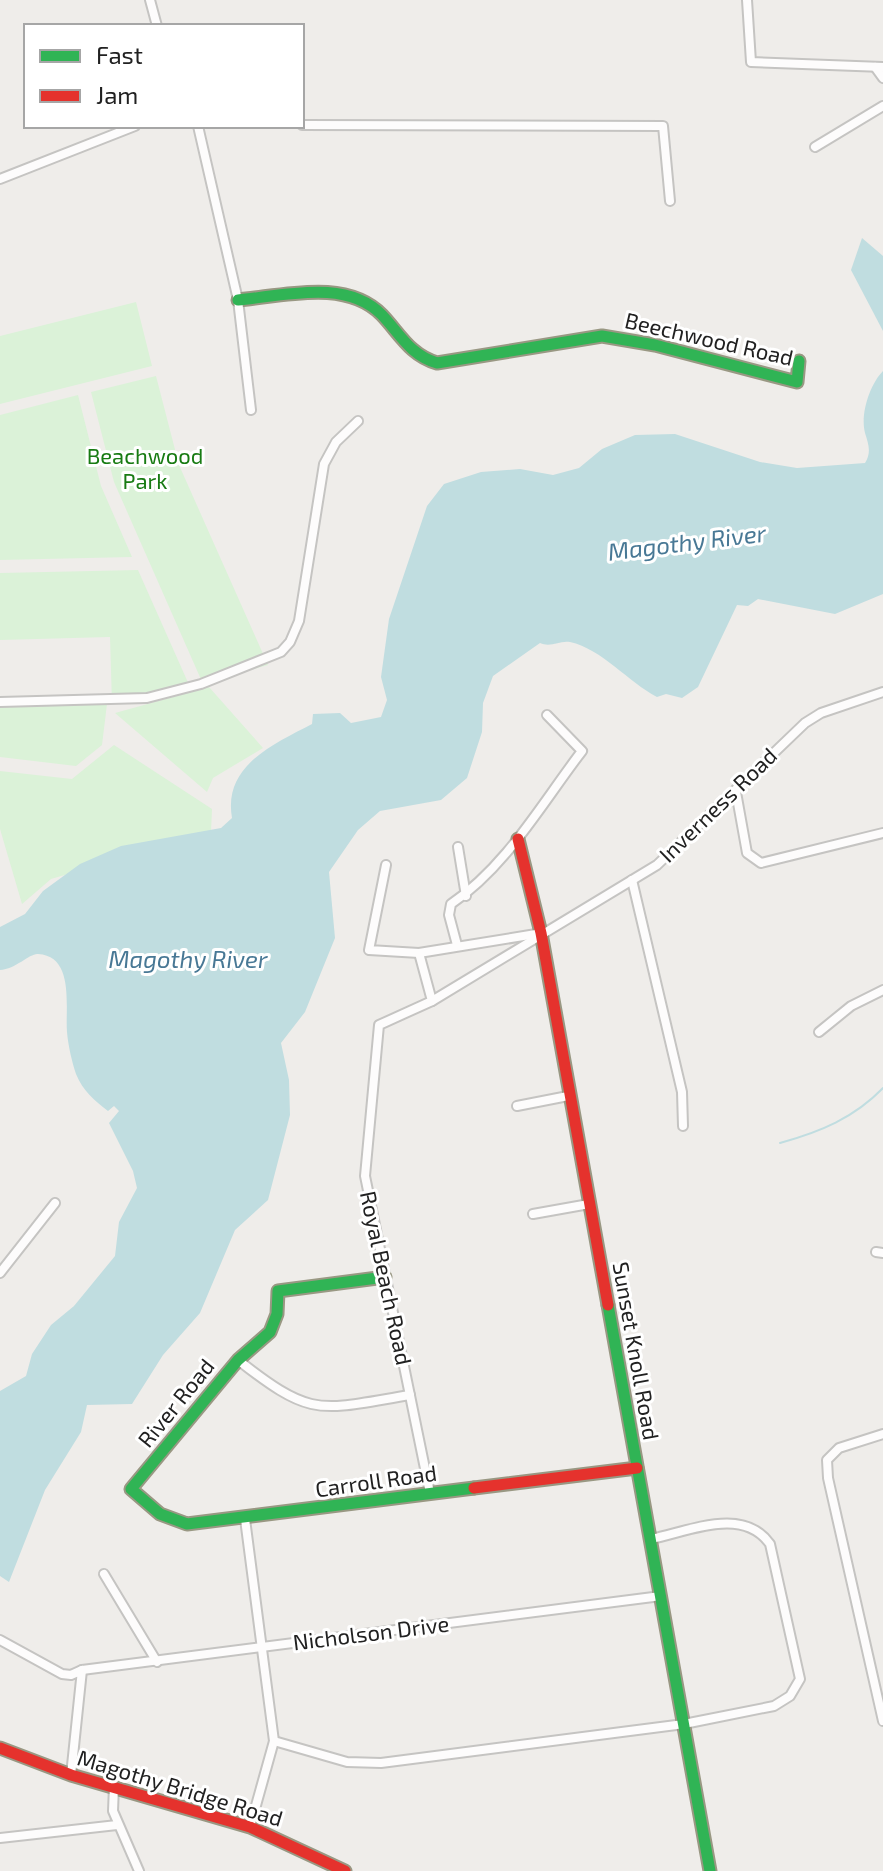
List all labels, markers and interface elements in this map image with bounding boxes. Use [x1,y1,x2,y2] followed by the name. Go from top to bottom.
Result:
[24,24,304,128] legend
[96,40,143,69] text: Fast
[96,80,138,109] text: Jam
[622,306,796,370] street label: Beechwood Road
[87,442,203,493] park label: Beachwood Park
[606,517,768,566] water label: Magothy River
[653,742,781,867] street label: Inverness Road
[108,944,268,973] water label: Magothy River
[356,1189,418,1367] street label: Royal Beach Road
[609,1260,665,1442] street label: Sunset Knoll Road
[132,1353,219,1452] street label: River Road
[313,1459,438,1501] street label: Carroll Road
[291,1610,450,1654] street label: Nicholson Drive
[74,1743,286,1831] street label: Magothy Bridge Road

